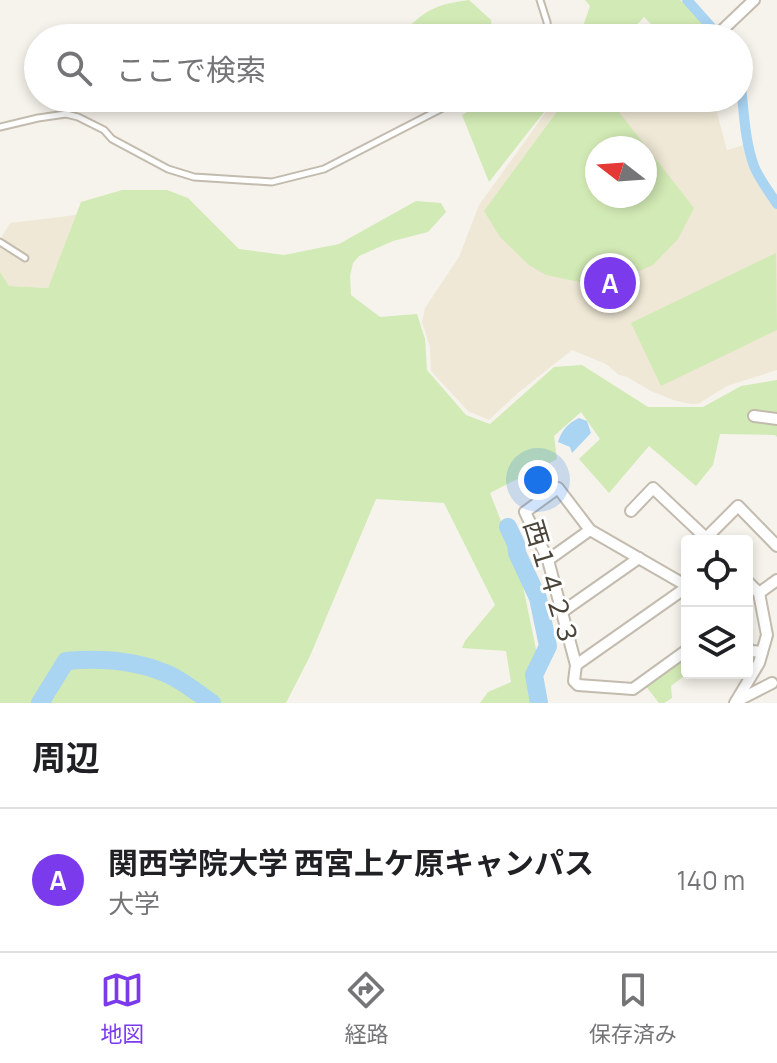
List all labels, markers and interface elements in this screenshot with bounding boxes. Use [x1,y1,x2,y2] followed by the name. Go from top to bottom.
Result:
[24,24,753,112] search box
[52,46,96,90] icon: search
[116,49,266,90] text: ここで検索
[585,136,657,208] north arrow
[584,253,636,313] pin: A
[518,460,558,500] your location
[516,515,588,650] street label: 西１４２３
[681,535,753,679] map controls
[681,535,753,607] button: locate
[681,607,753,679] button: layers
[32,734,100,780] text: 周辺
[108,842,594,883] text: 関西学院大学 西宮上ケ原キャンパス
[49,862,67,898] text: A
[676,862,745,898] text: 140 m
[108,885,160,921] text: 大学
[100,968,144,1049] tab: 地図
[344,968,389,1049] tab: 経路
[589,968,677,1049] tab: 保存済み

